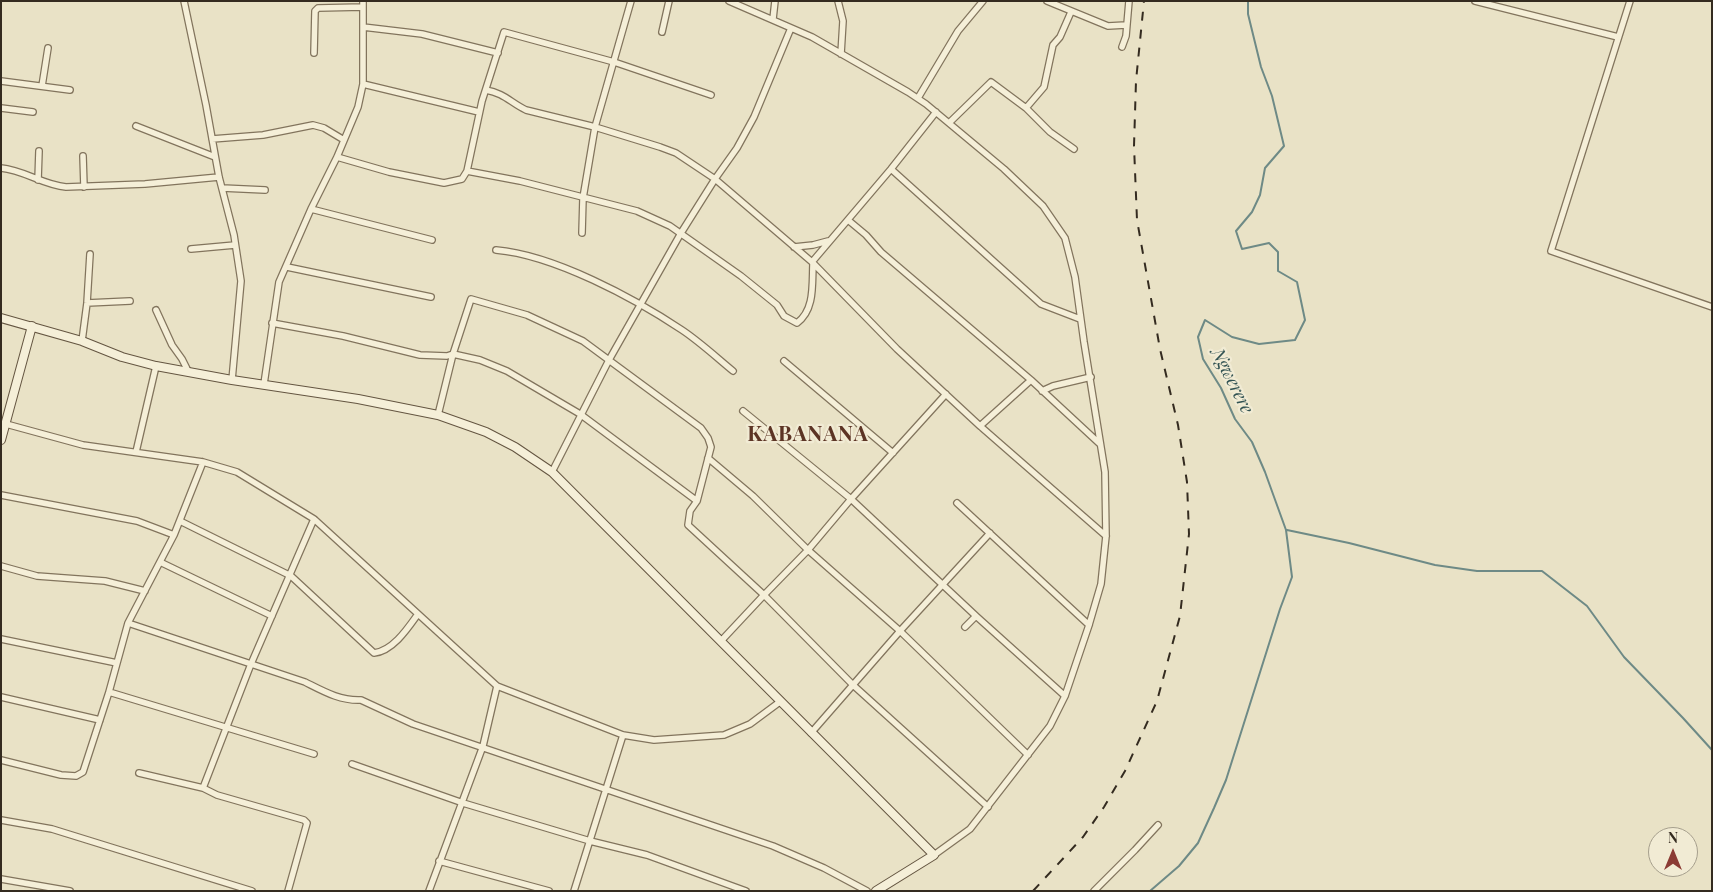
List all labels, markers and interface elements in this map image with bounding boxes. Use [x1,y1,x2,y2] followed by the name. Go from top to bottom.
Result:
[1206,345,1258,417] water label: Ngwerere
[746,421,870,447] district label: KABANANA
[1648,827,1698,877] north arrow
[1668,828,1678,847] text: N

